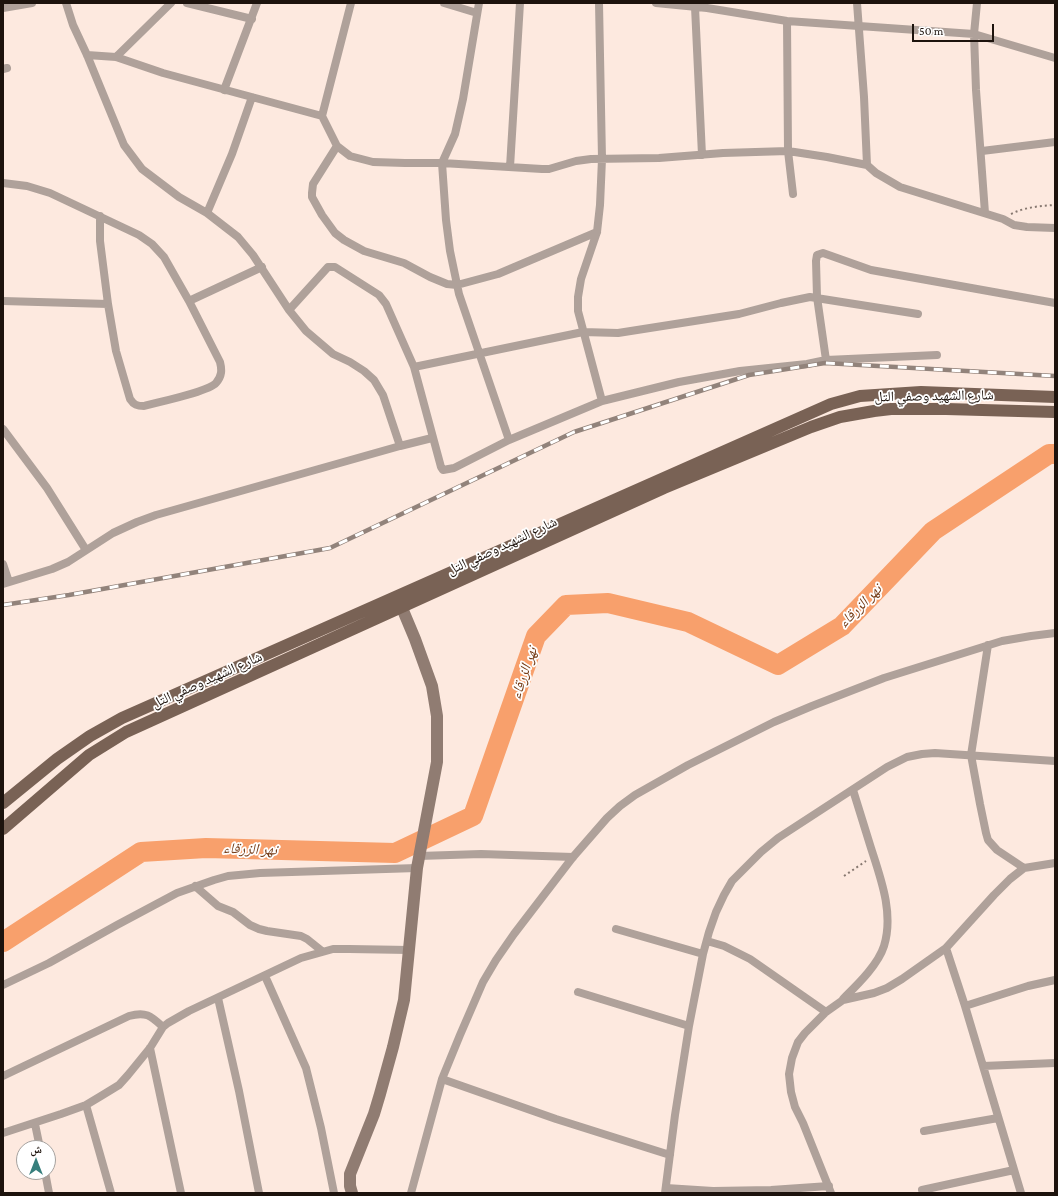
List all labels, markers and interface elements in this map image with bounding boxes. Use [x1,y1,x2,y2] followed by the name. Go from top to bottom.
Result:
[914,16,996,42] scale bar
[919,24,943,38] text: 50 m
[874,387,994,405] street label: شارع الشهيد وصفي التل
[444,513,560,579] street label: شارع الشهيد وصفي التل
[835,581,885,631] water label: نهر الزرقاء
[507,645,541,701] water label: نهر الزرقاء
[149,648,265,712] street label: شارع الشهيد وصفي التل
[223,839,277,859] water label: نهر الزرقاء
[16,1140,56,1180] north arrow
[30,1143,42,1155] text: ش

